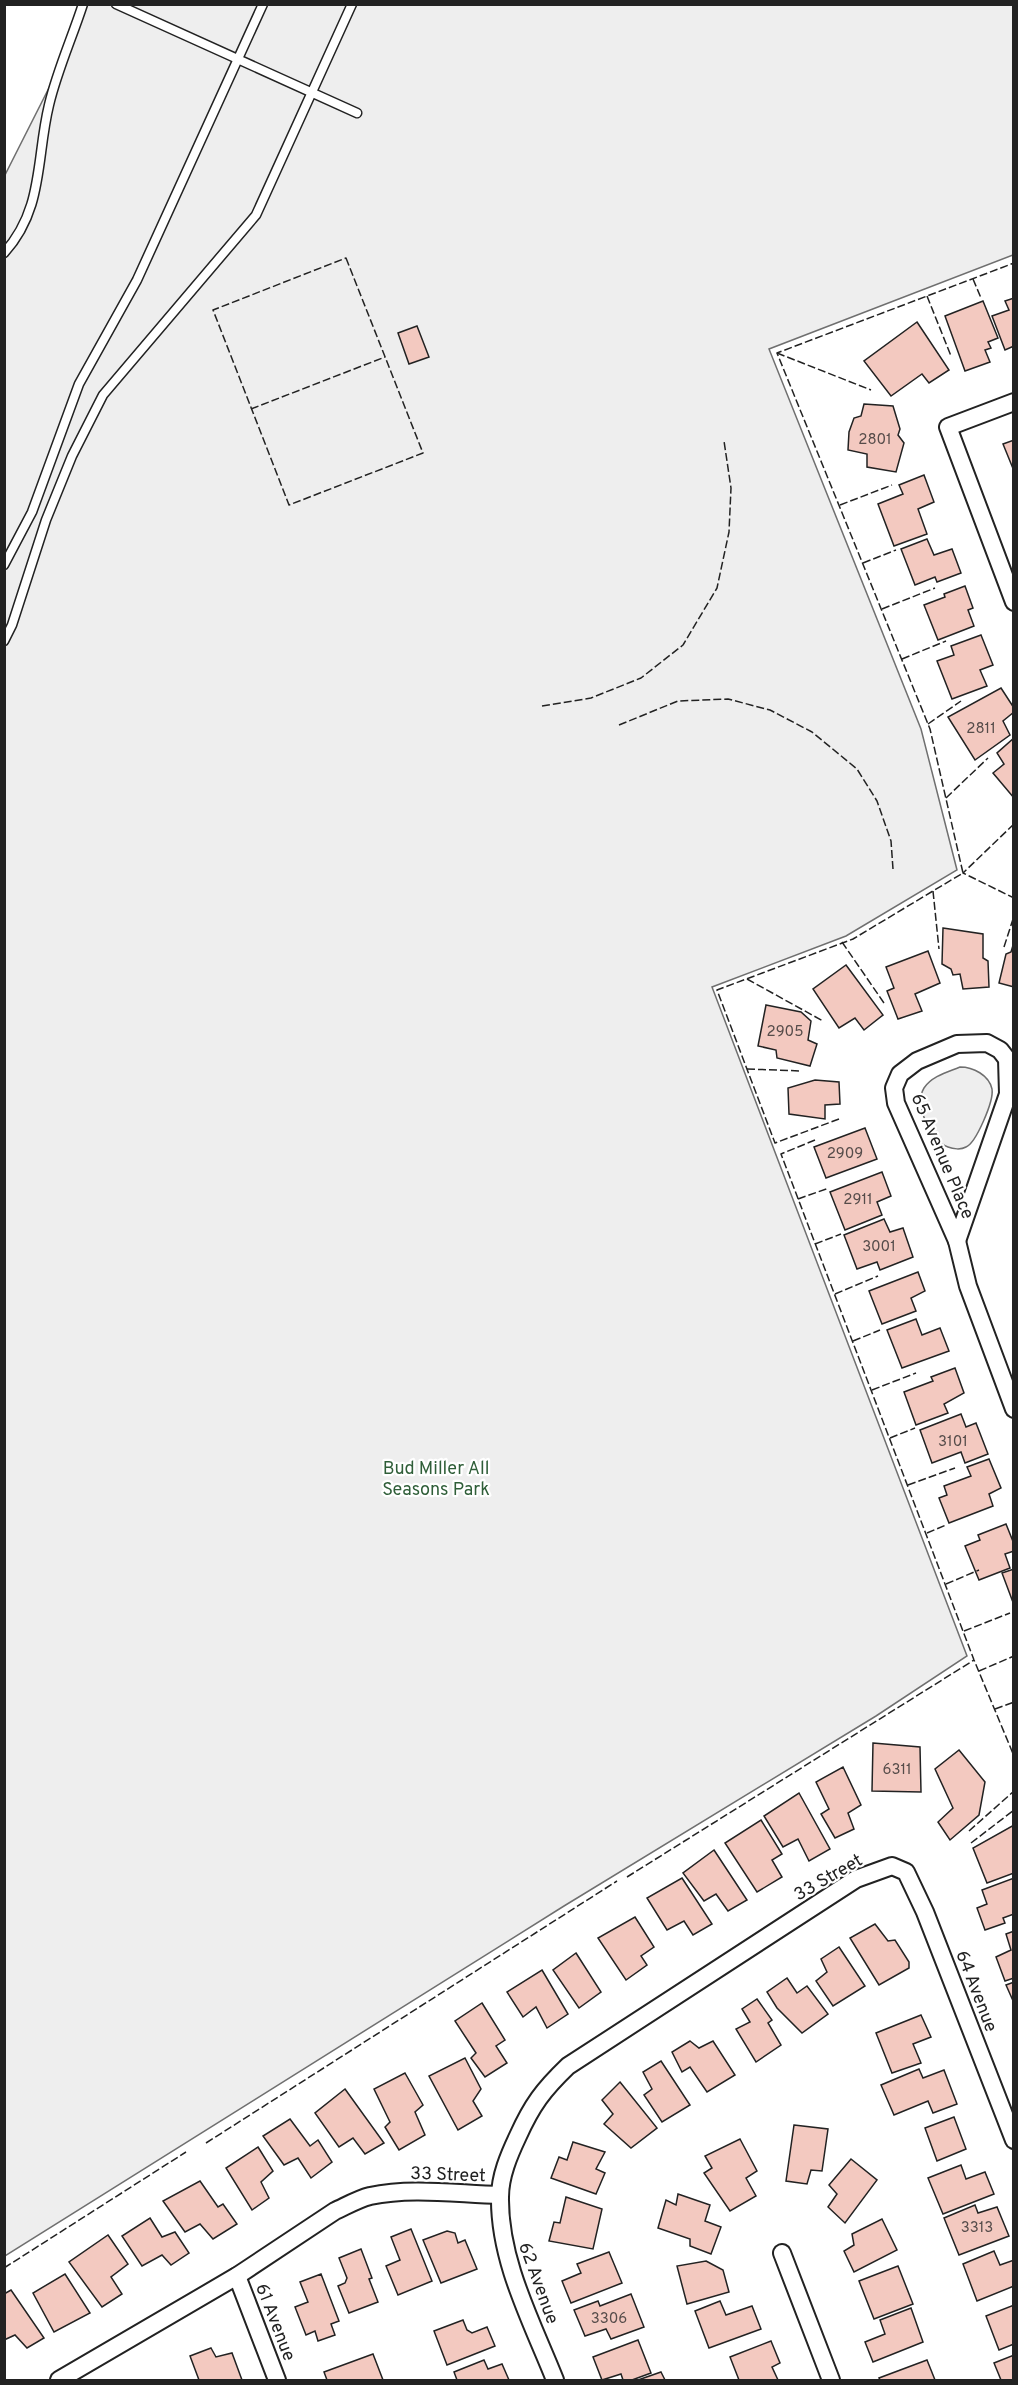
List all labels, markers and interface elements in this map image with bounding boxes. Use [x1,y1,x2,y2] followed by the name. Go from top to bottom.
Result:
[858,431,892,450] house number: 2801
[966,720,996,739] house number: 2811
[767,1023,803,1042] house number: 2905
[905,1090,978,1223] street label: 65 Avenue Place
[827,1145,863,1164] house number: 2909
[843,1191,873,1210] house number: 2911
[862,1238,896,1257] house number: 3001
[938,1433,968,1452] house number: 3101
[382,1458,490,1502] park label: Bud Miller All Seasons Park
[882,1761,912,1780] house number: 6311
[790,1849,867,1907] street label: 33 Street
[950,1947,1002,2036] street label: 64 Avenue
[410,2163,486,2188] street label: 33 Street
[961,2219,993,2238] house number: 3313
[512,2239,563,2328] street label: 62 Avenue
[249,2281,300,2365] street label: 61 Avenue
[591,2310,627,2329] house number: 3306

